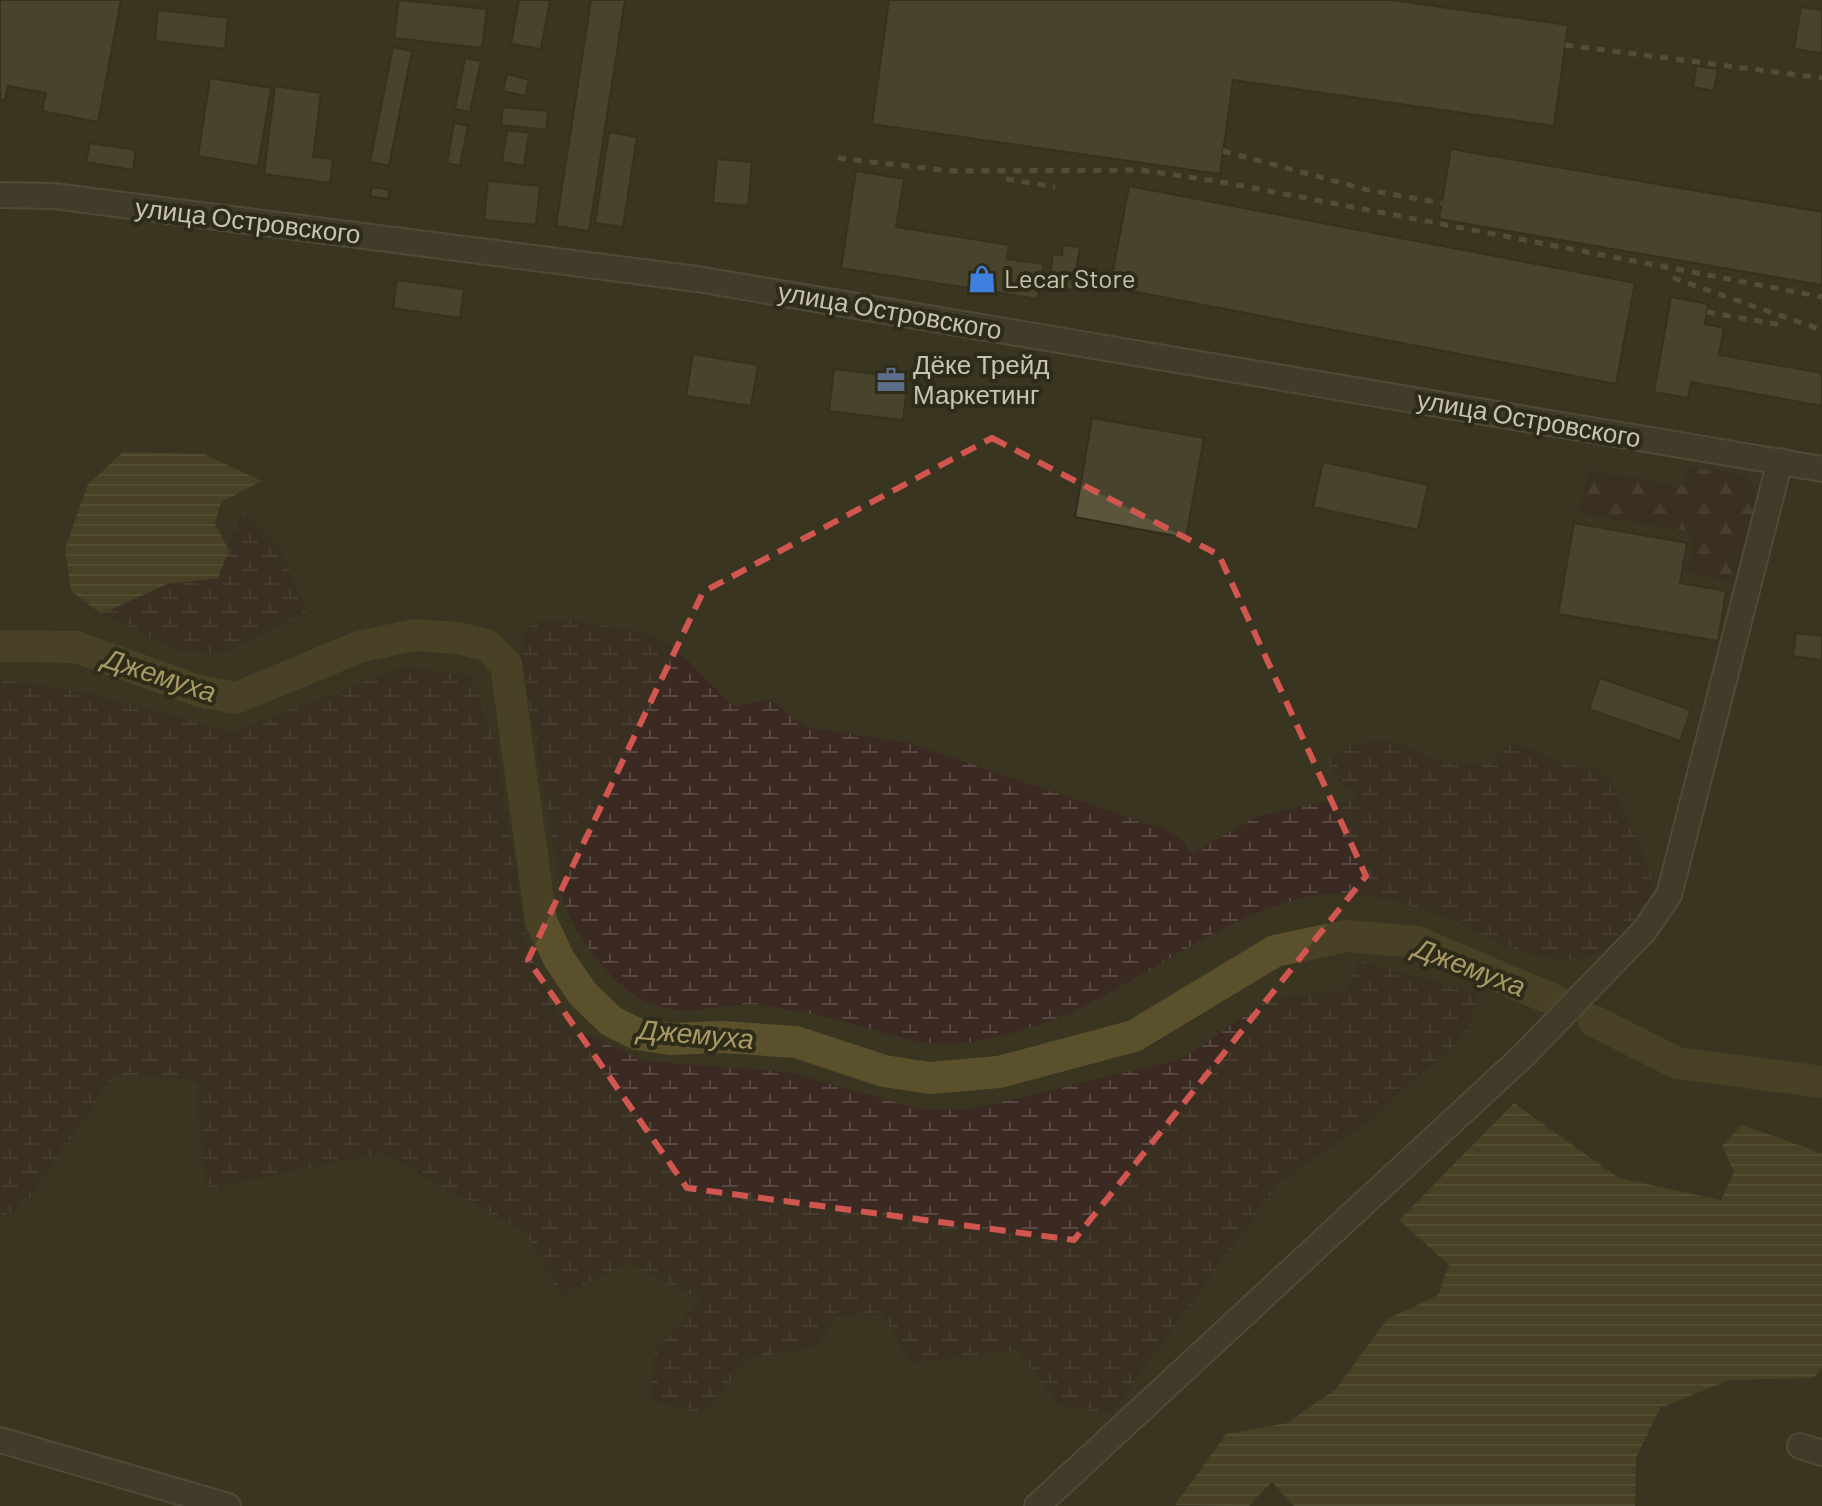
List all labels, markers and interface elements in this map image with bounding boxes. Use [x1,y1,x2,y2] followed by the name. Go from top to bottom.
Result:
[134,190,363,249] street label: улица Островского
[1004,262,1136,293] place label: Lecar Store
[967,264,997,294] shop icon: Lecar Store
[776,275,1005,344] street label: улица Островского
[913,348,1049,409] place label: Дёке Трейд Маркетинг
[876,365,906,395] office icon: Дёке Трейд Маркетинг
[1415,383,1644,452] street label: улица Островского
[97,639,221,708] water label: Джемуха
[1407,928,1531,1003] water label: Джемуха
[634,1011,756,1055] water label: Джемуха

